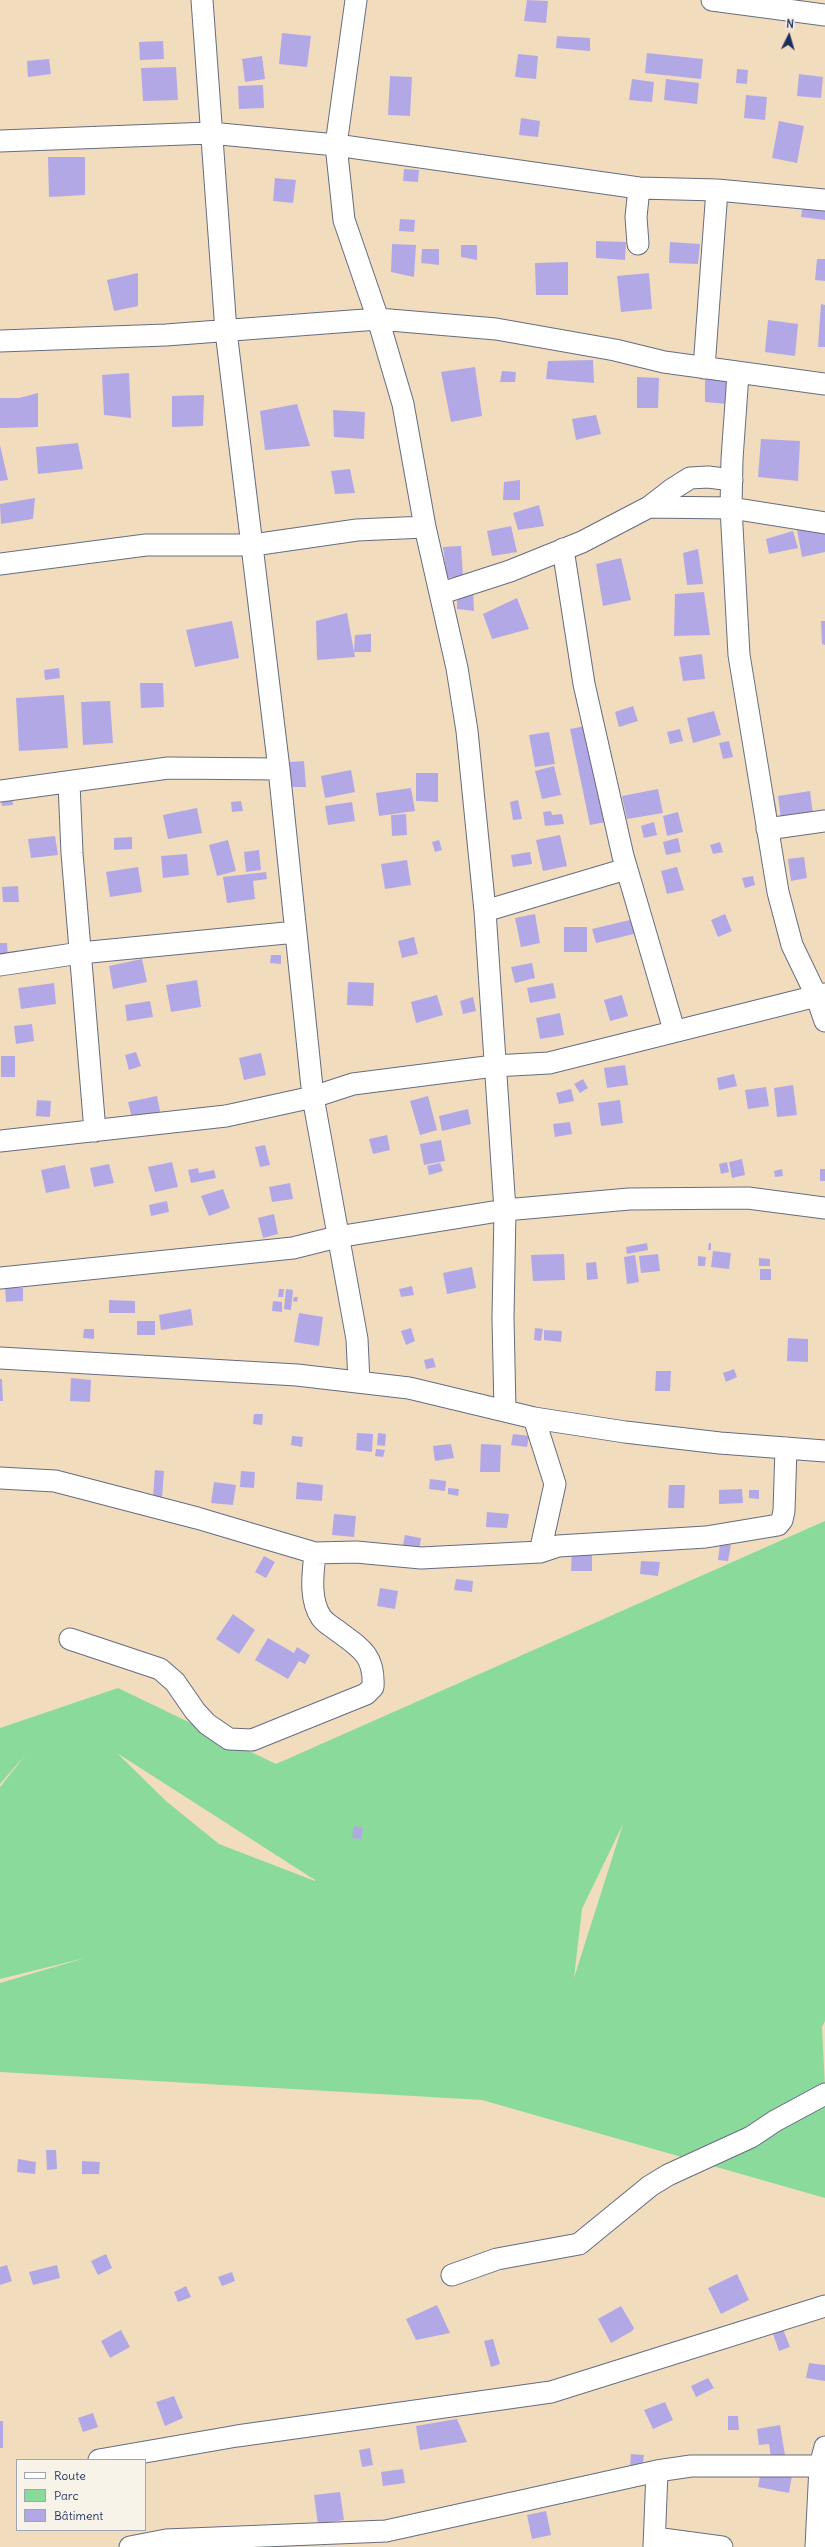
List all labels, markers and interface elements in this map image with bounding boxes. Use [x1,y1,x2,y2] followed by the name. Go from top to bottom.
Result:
[769,16,809,56] north arrow
[786,17,794,31] text: N
[16,2459,146,2531] legend
[54,2468,86,2483] text: Route
[54,2488,79,2503] text: Parc
[54,2508,103,2523] text: Bâtiment

